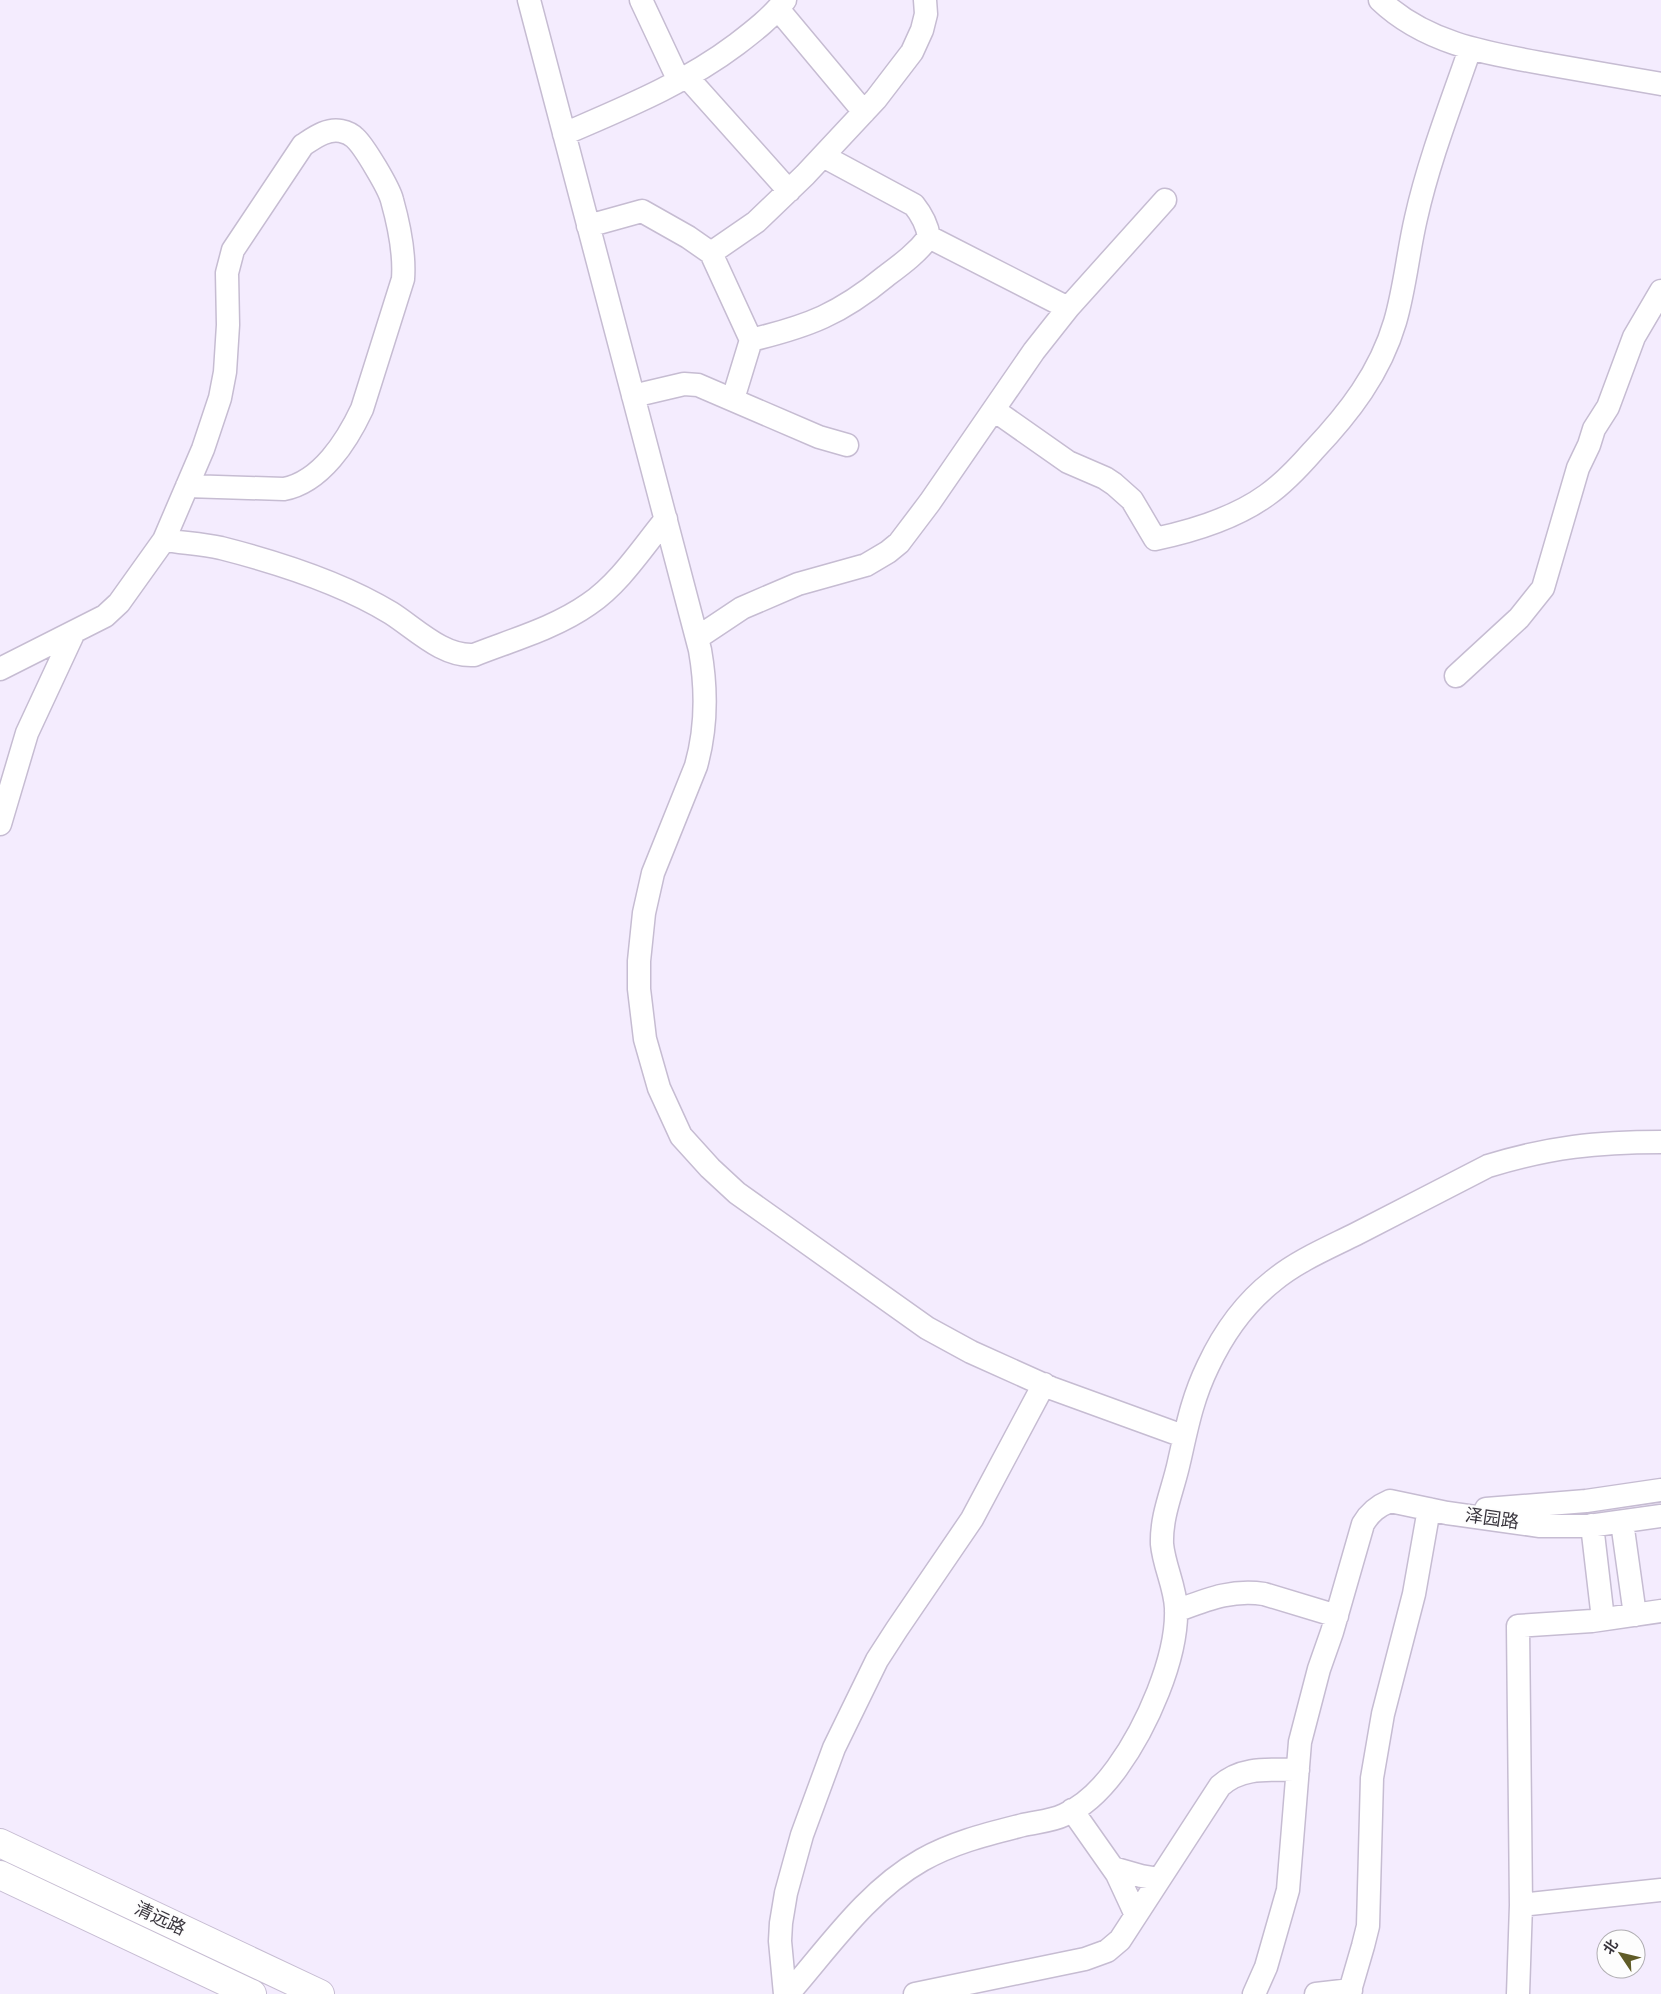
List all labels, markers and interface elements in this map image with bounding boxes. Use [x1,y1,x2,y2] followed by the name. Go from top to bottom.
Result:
[1464,1505,1520,1533] street label: 泽园路
[131,1898,189,1940] street label: 清远路
[1596,1929,1646,1979] north arrow
[1600,1936,1622,1957] text: 北

